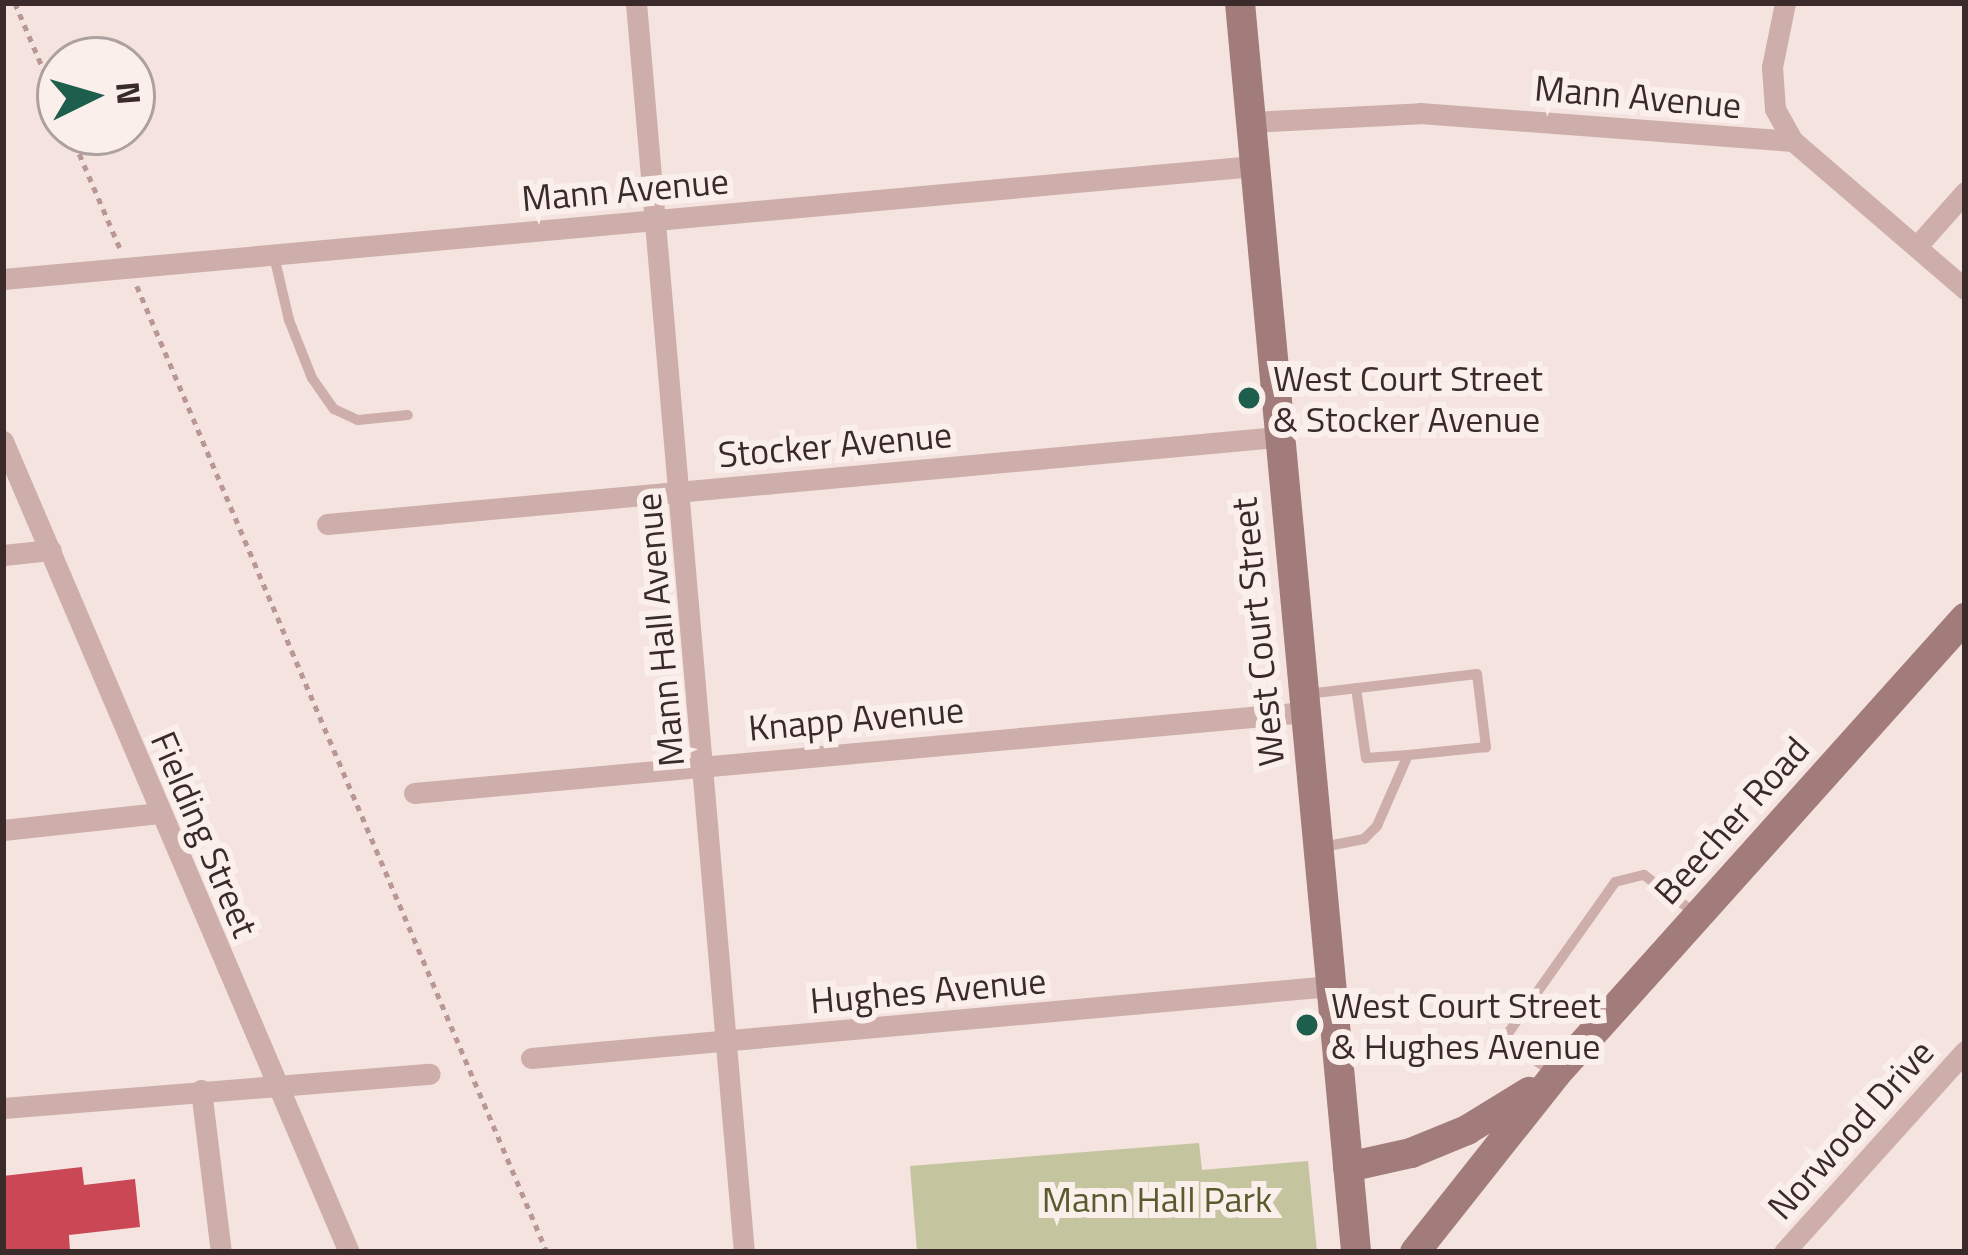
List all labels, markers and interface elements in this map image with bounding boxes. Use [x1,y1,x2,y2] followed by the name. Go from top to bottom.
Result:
[36,36,156,156] north arrow
[1533,65,1743,127] street label: Mann Avenue
[103,80,155,107] text: N
[520,158,730,220] street label: Mann Avenue
[1273,355,1543,440] place label: West Court Street & Stocker Avenue
[1236,385,1262,411] marker: West Court Street & Stocker Avenue
[716,412,954,476] street label: Stocker Avenue
[626,491,692,769] street label: Mann Hall Avenue
[1221,496,1293,768] street label: West Court Street
[746,687,966,749] street label: Knapp Avenue
[142,725,268,943] street label: Fielding Street
[1645,727,1817,913] street label: Beecher Road
[808,958,1048,1022] street label: Hughes Avenue
[1331,982,1601,1067] place label: West Court Street & Hughes Avenue
[1294,1012,1320,1038] marker: West Court Street & Hughes Avenue
[1758,1030,1942,1228] street label: Norwood Drive
[1042,1177,1272,1221] park label: Mann Hall Park

